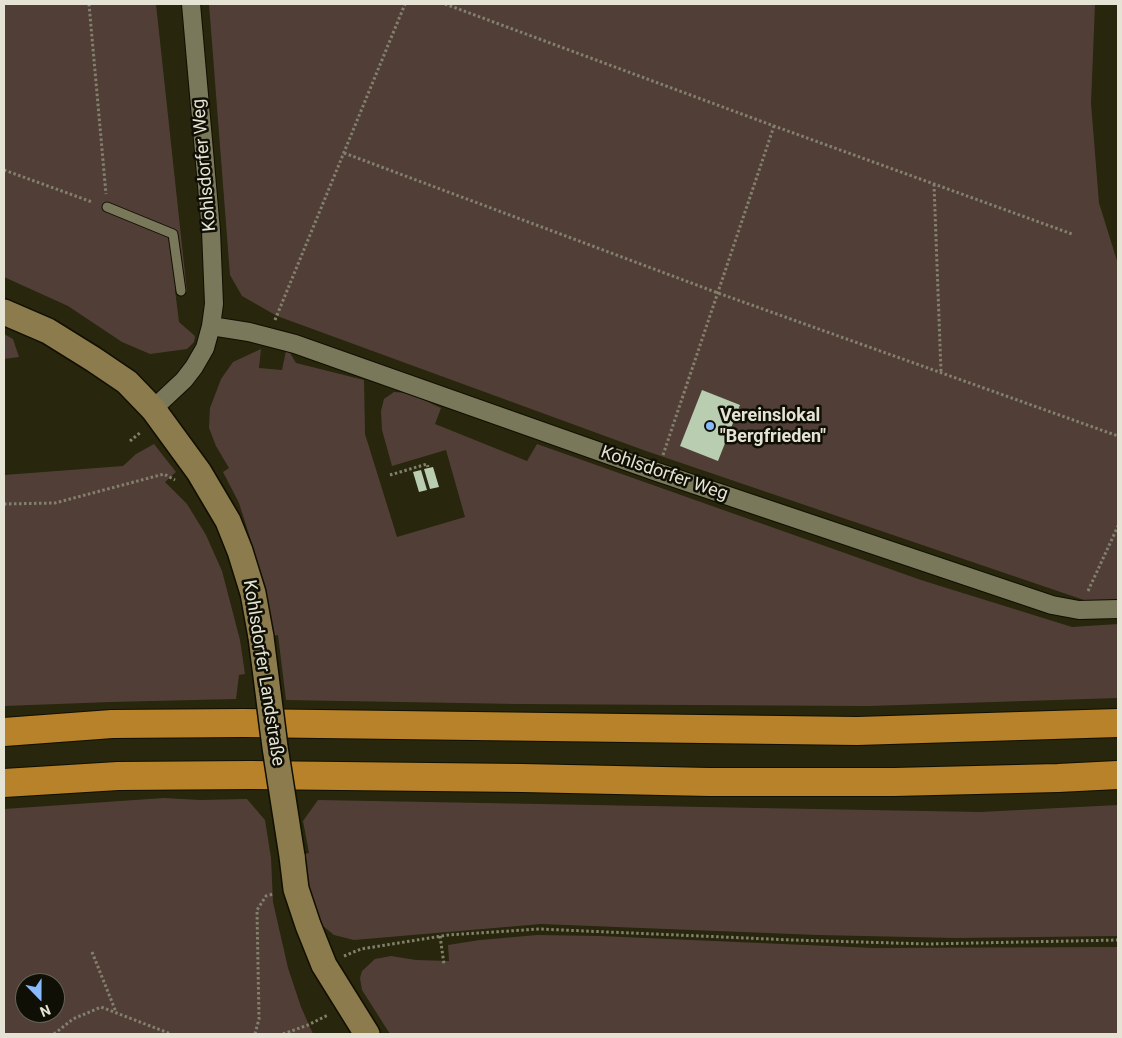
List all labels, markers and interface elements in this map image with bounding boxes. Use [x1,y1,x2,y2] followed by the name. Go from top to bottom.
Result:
[188,98,222,232] street label: Kohlsdorfer Weg
[720,405,826,448] place label: Vereinslokal "Bergfrieden"
[704,420,716,432] marker: Vereinslokal "Bergfrieden"
[598,442,730,506] street label: Kohlsdorfer Weg
[238,578,288,768] street label: Kohlsdorfer Landstraße
[15,973,65,1023] north arrow
[38,1002,53,1020] text: N

